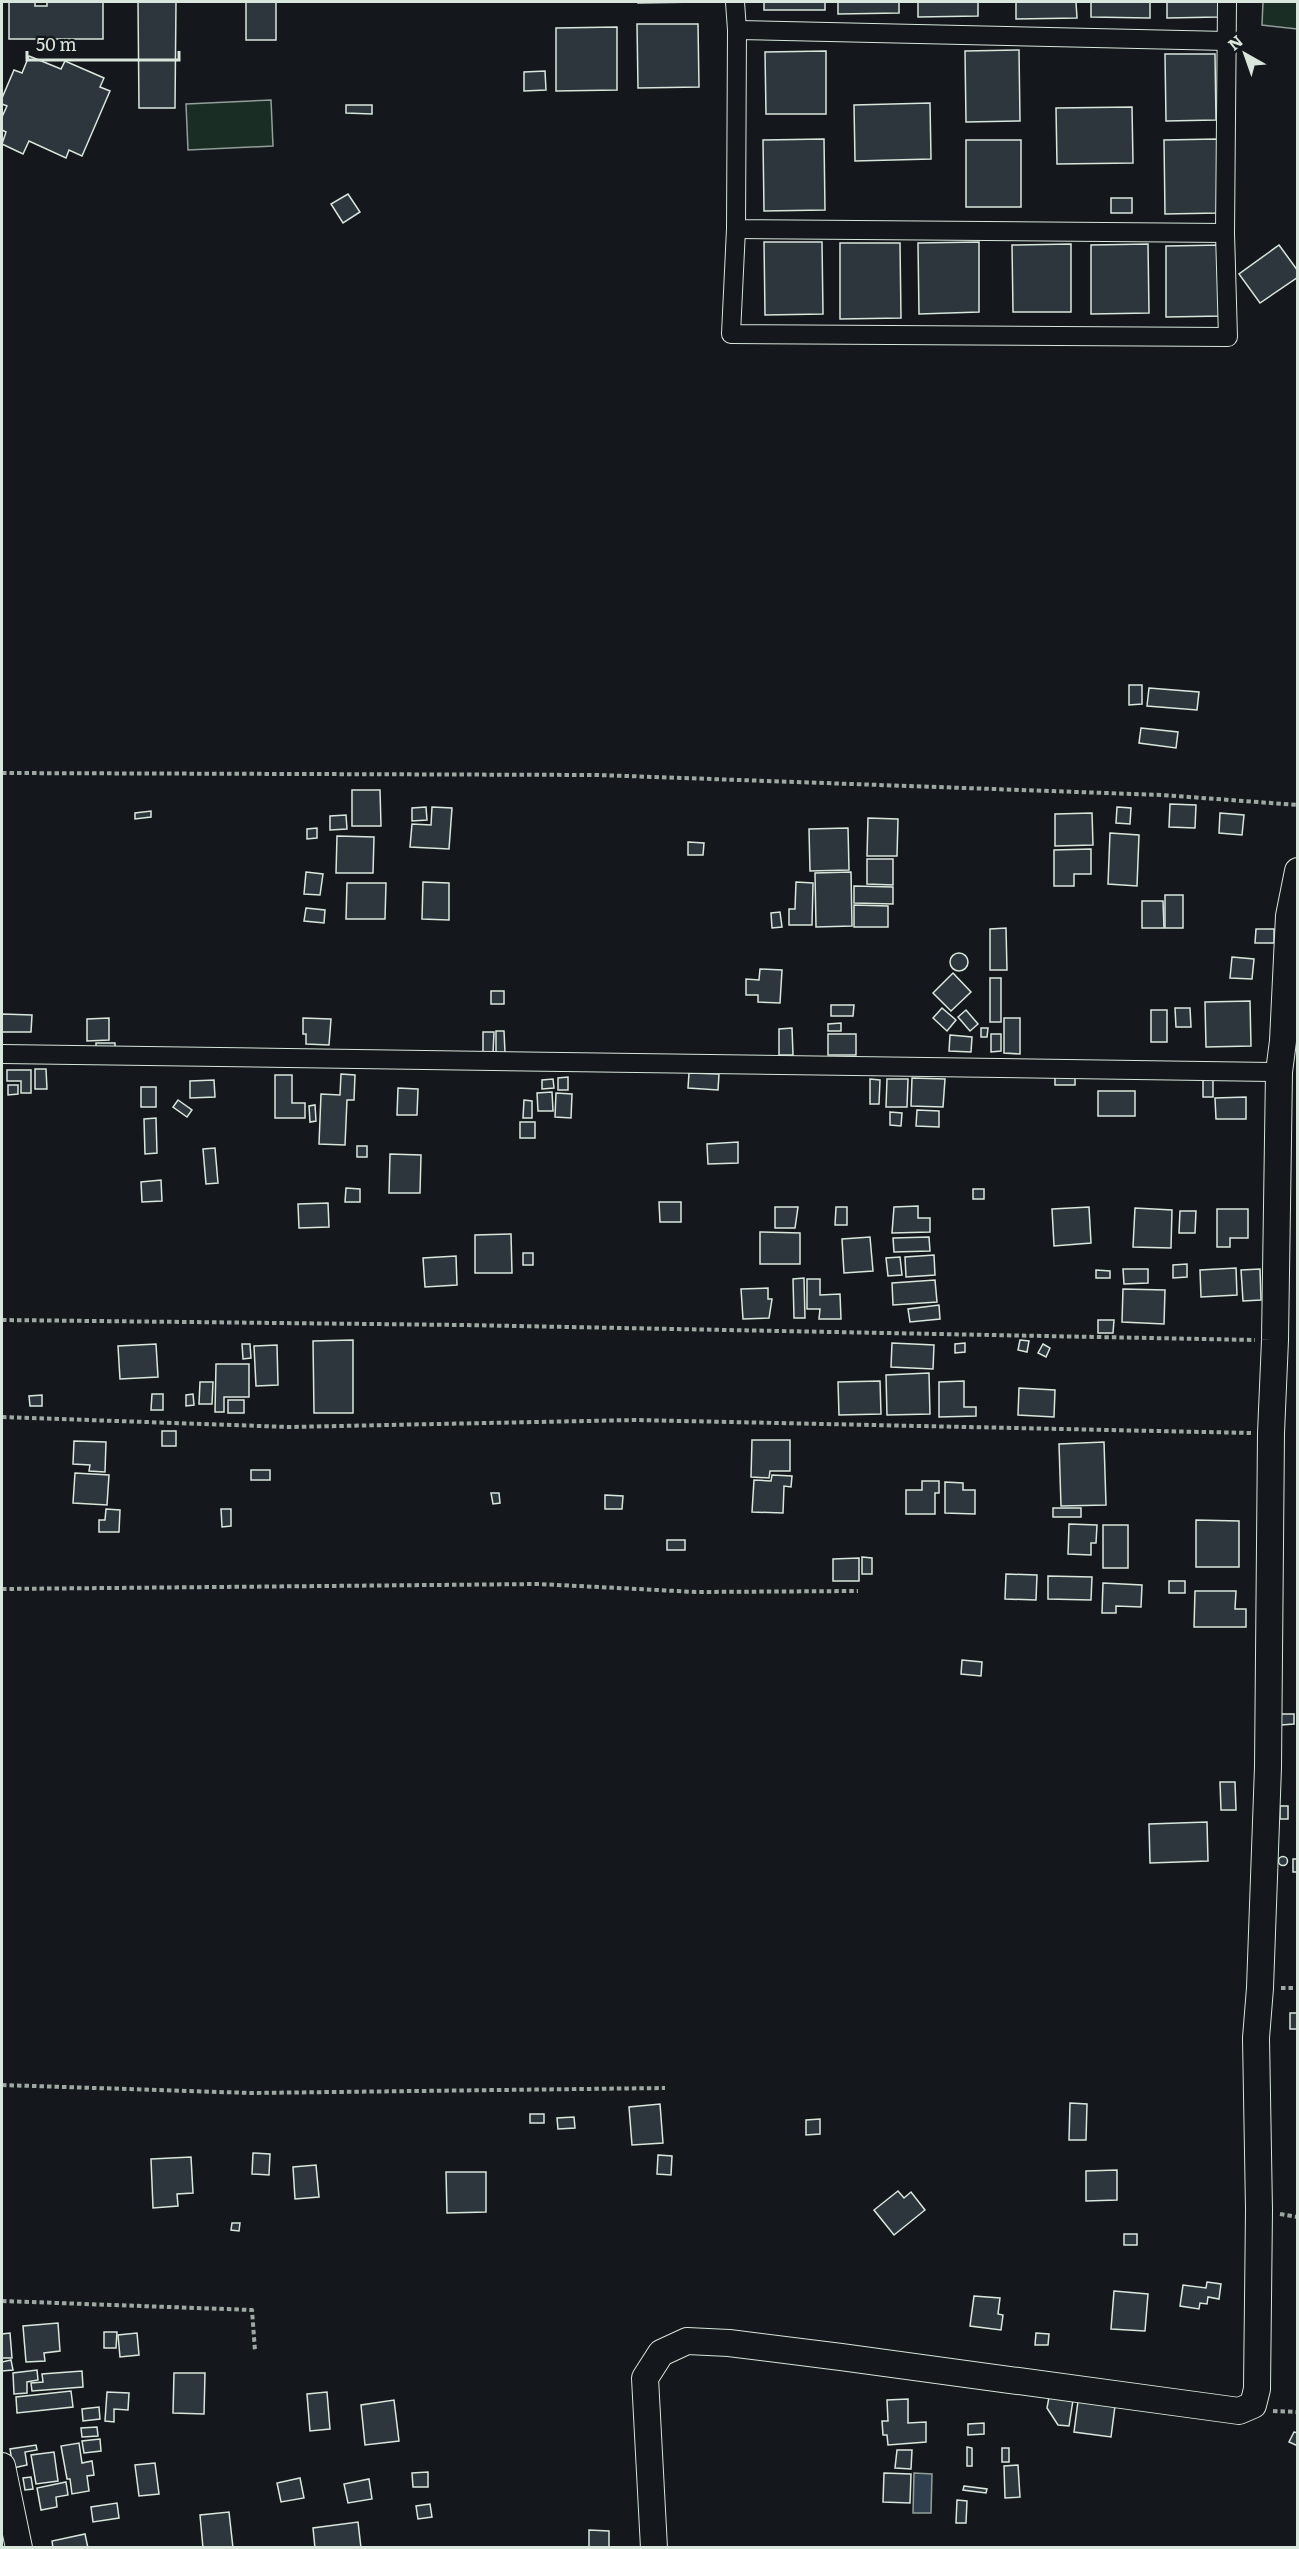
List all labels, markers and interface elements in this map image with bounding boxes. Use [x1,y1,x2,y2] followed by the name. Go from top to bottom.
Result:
[27,24,178,62] scale bar
[1215,24,1275,84] north arrow
[1222,28,1248,55] text: N
[36,30,77,57] text: 50 m

